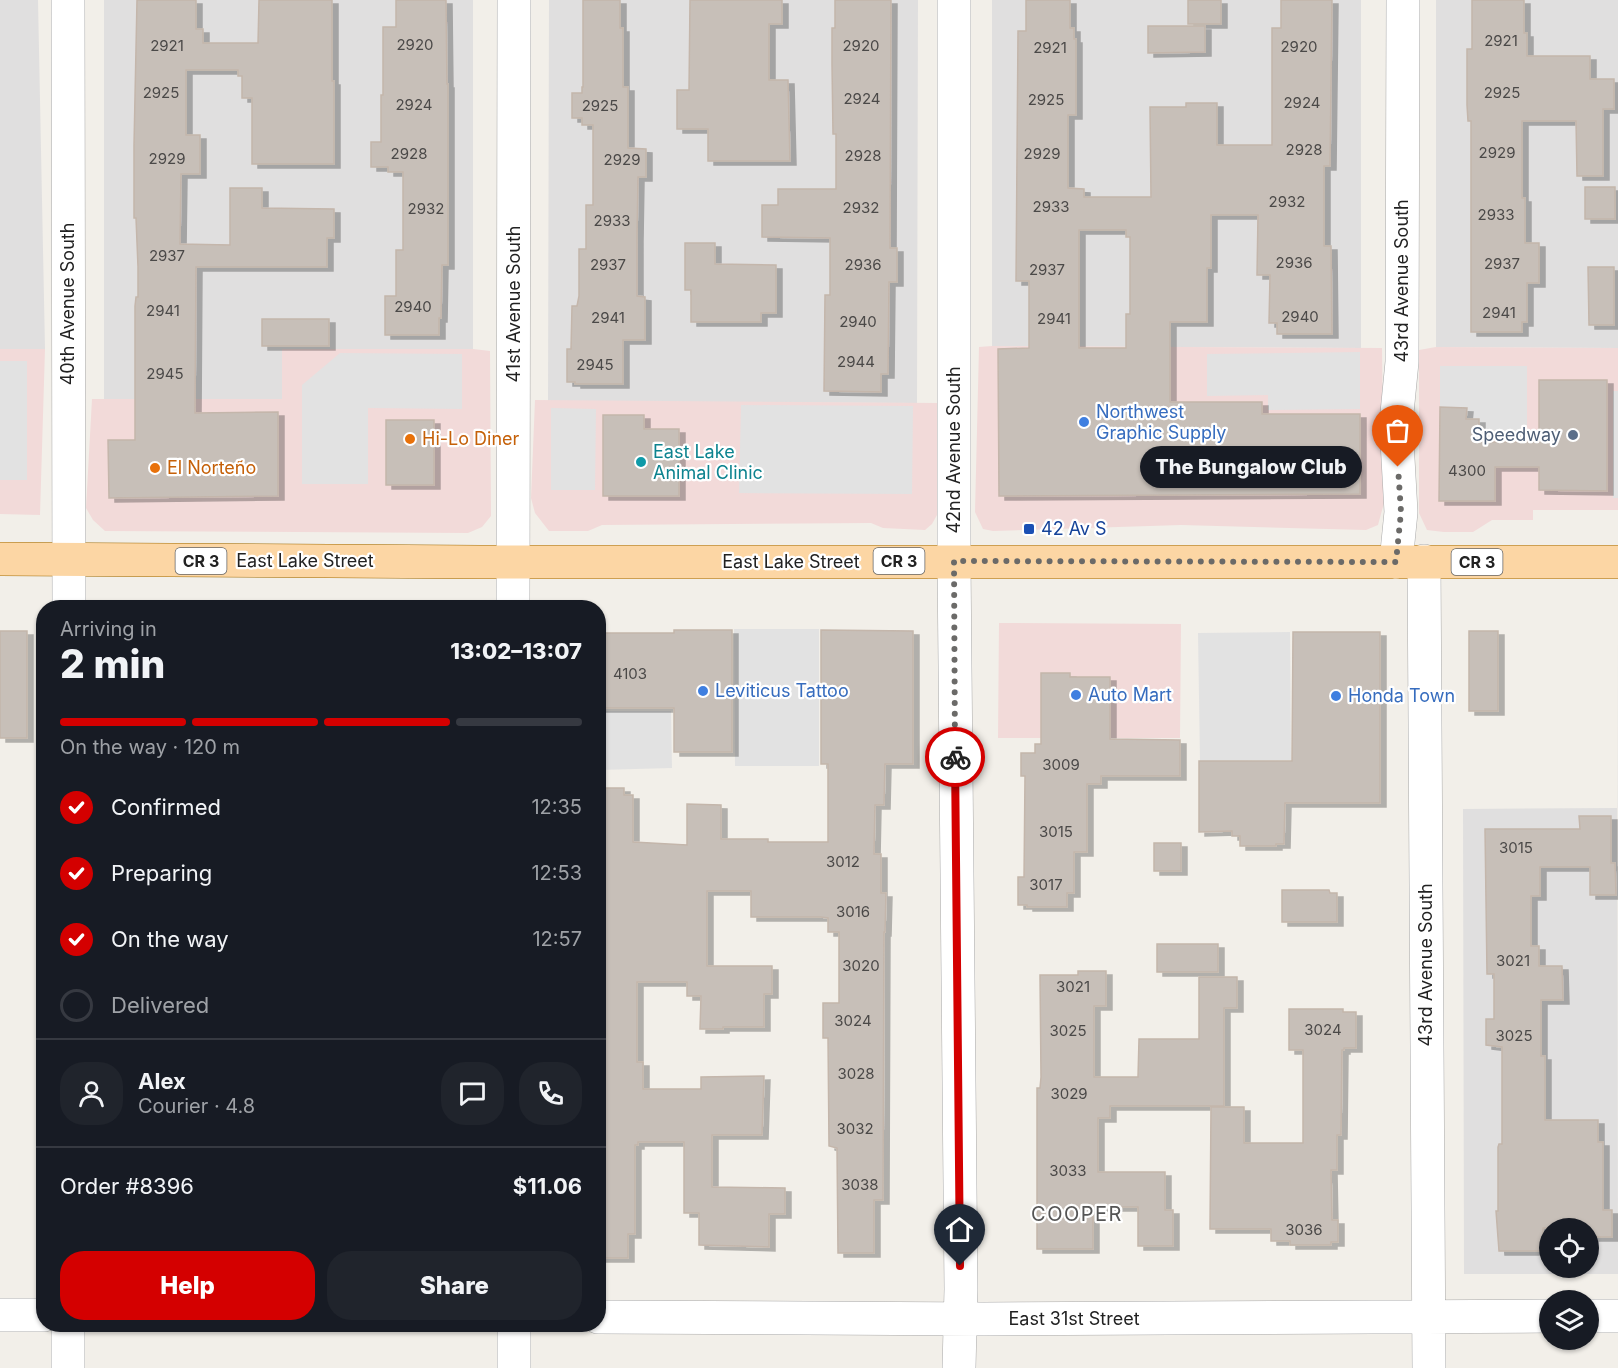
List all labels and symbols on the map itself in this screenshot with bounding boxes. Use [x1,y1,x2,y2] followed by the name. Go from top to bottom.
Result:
[1484,31,1518,50] house number: 2921
[396,35,434,54] house number: 2920
[150,36,184,55] house number: 2921
[842,36,880,55] house number: 2920
[1280,37,1318,56] house number: 2920
[1033,38,1067,57] house number: 2921
[143,83,179,102] house number: 2925
[1484,83,1520,102] house number: 2925
[843,89,881,108] house number: 2924
[1028,90,1064,109] house number: 2925
[1283,93,1321,112] house number: 2924
[395,95,433,114] house number: 2924
[582,96,618,115] house number: 2925
[1286,140,1322,159] house number: 2928
[1479,143,1515,162] house number: 2929
[391,144,427,163] house number: 2928
[1024,144,1060,163] house number: 2929
[845,146,881,165] house number: 2928
[149,149,185,168] house number: 2929
[604,150,640,169] house number: 2929
[1269,192,1305,211] house number: 2932
[1033,197,1069,216] house number: 2933
[843,198,879,217] house number: 2932
[408,199,444,218] house number: 2932
[1391,199,1412,363] street label: 43rd Avenue South
[1478,205,1514,224] house number: 2933
[594,211,630,230] house number: 2933
[57,223,78,385] street label: 40th Avenue South
[503,226,524,382] street label: 41st Avenue South
[149,246,185,265] house number: 2937
[1275,253,1313,272] house number: 2936
[1484,254,1520,273] house number: 2937
[590,255,626,274] house number: 2937
[844,255,882,274] house number: 2936
[1029,260,1065,279] house number: 2937
[394,297,432,316] house number: 2940
[146,301,180,320] house number: 2941
[1482,303,1516,322] house number: 2941
[1281,307,1319,326] house number: 2940
[591,308,625,327] house number: 2941
[1037,309,1071,328] house number: 2941
[839,312,877,331] house number: 2940
[837,352,875,371] house number: 2944
[576,355,614,374] house number: 2945
[146,364,184,383] house number: 2945
[943,366,964,534] street label: 42nd Avenue South
[1096,401,1226,443] place label: Northwest Graphic Supply
[1372,405,1423,467] pin
[1077,415,1091,429] marker: Northwest Graphic Supply
[1472,424,1561,445] place label: Speedway
[422,428,520,449] place label: Hi-Lo Diner
[1566,428,1580,442] marker: Speedway
[403,432,417,446] marker: Hi-Lo Diner
[653,441,763,483] place label: East Lake Animal Clinic
[1140,446,1362,488] callout: The Bungalow Club
[634,455,648,469] marker: East Lake Animal Clinic
[167,457,256,478] place label: El Norteño
[148,461,162,475] marker: El Norteño
[1448,461,1486,480] house number: 4300
[1041,518,1107,539] place label: 42 Av S
[1022,522,1036,536] marker: 42 Av S
[176,548,226,574] road number: CR 3
[874,548,924,574] road number: CR 3
[1452,549,1502,575] road number: CR 3
[236,550,374,571] street label: East Lake Street
[722,551,860,572] street label: East Lake Street
[613,664,647,683] house number: 4103
[715,680,849,701] place label: Leviticus Tattoo
[696,684,710,698] marker: Leviticus Tattoo
[1088,684,1172,705] place label: Auto Mart
[1348,685,1455,706] place label: Honda Town
[1069,688,1083,702] marker: Auto Mart
[1329,689,1343,703] marker: Honda Town
[925,727,985,787] courier
[1042,755,1080,774] house number: 3009
[1039,822,1073,841] house number: 3015
[1499,838,1533,857] house number: 3015
[826,852,860,871] house number: 3012
[1029,875,1063,894] house number: 3017
[1415,883,1436,1047] street label: 43rd Avenue South
[836,902,870,921] house number: 3016
[1496,951,1530,970] house number: 3021
[842,956,880,975] house number: 3020
[1056,977,1090,996] house number: 3021
[834,1011,872,1030] house number: 3024
[1304,1020,1342,1039] house number: 3024
[1050,1021,1087,1040] house number: 3025
[1496,1026,1533,1045] house number: 3025
[837,1064,875,1083] house number: 3028
[1050,1084,1088,1103] house number: 3029
[836,1119,874,1138] house number: 3032
[1049,1161,1087,1180] house number: 3033
[841,1175,879,1194] house number: 3038
[1031,1202,1123,1226] district label: COOPER
[934,1204,985,1266] pin
[1285,1220,1323,1239] house number: 3036
[1008,1308,1140,1329] street label: East 31st Street

